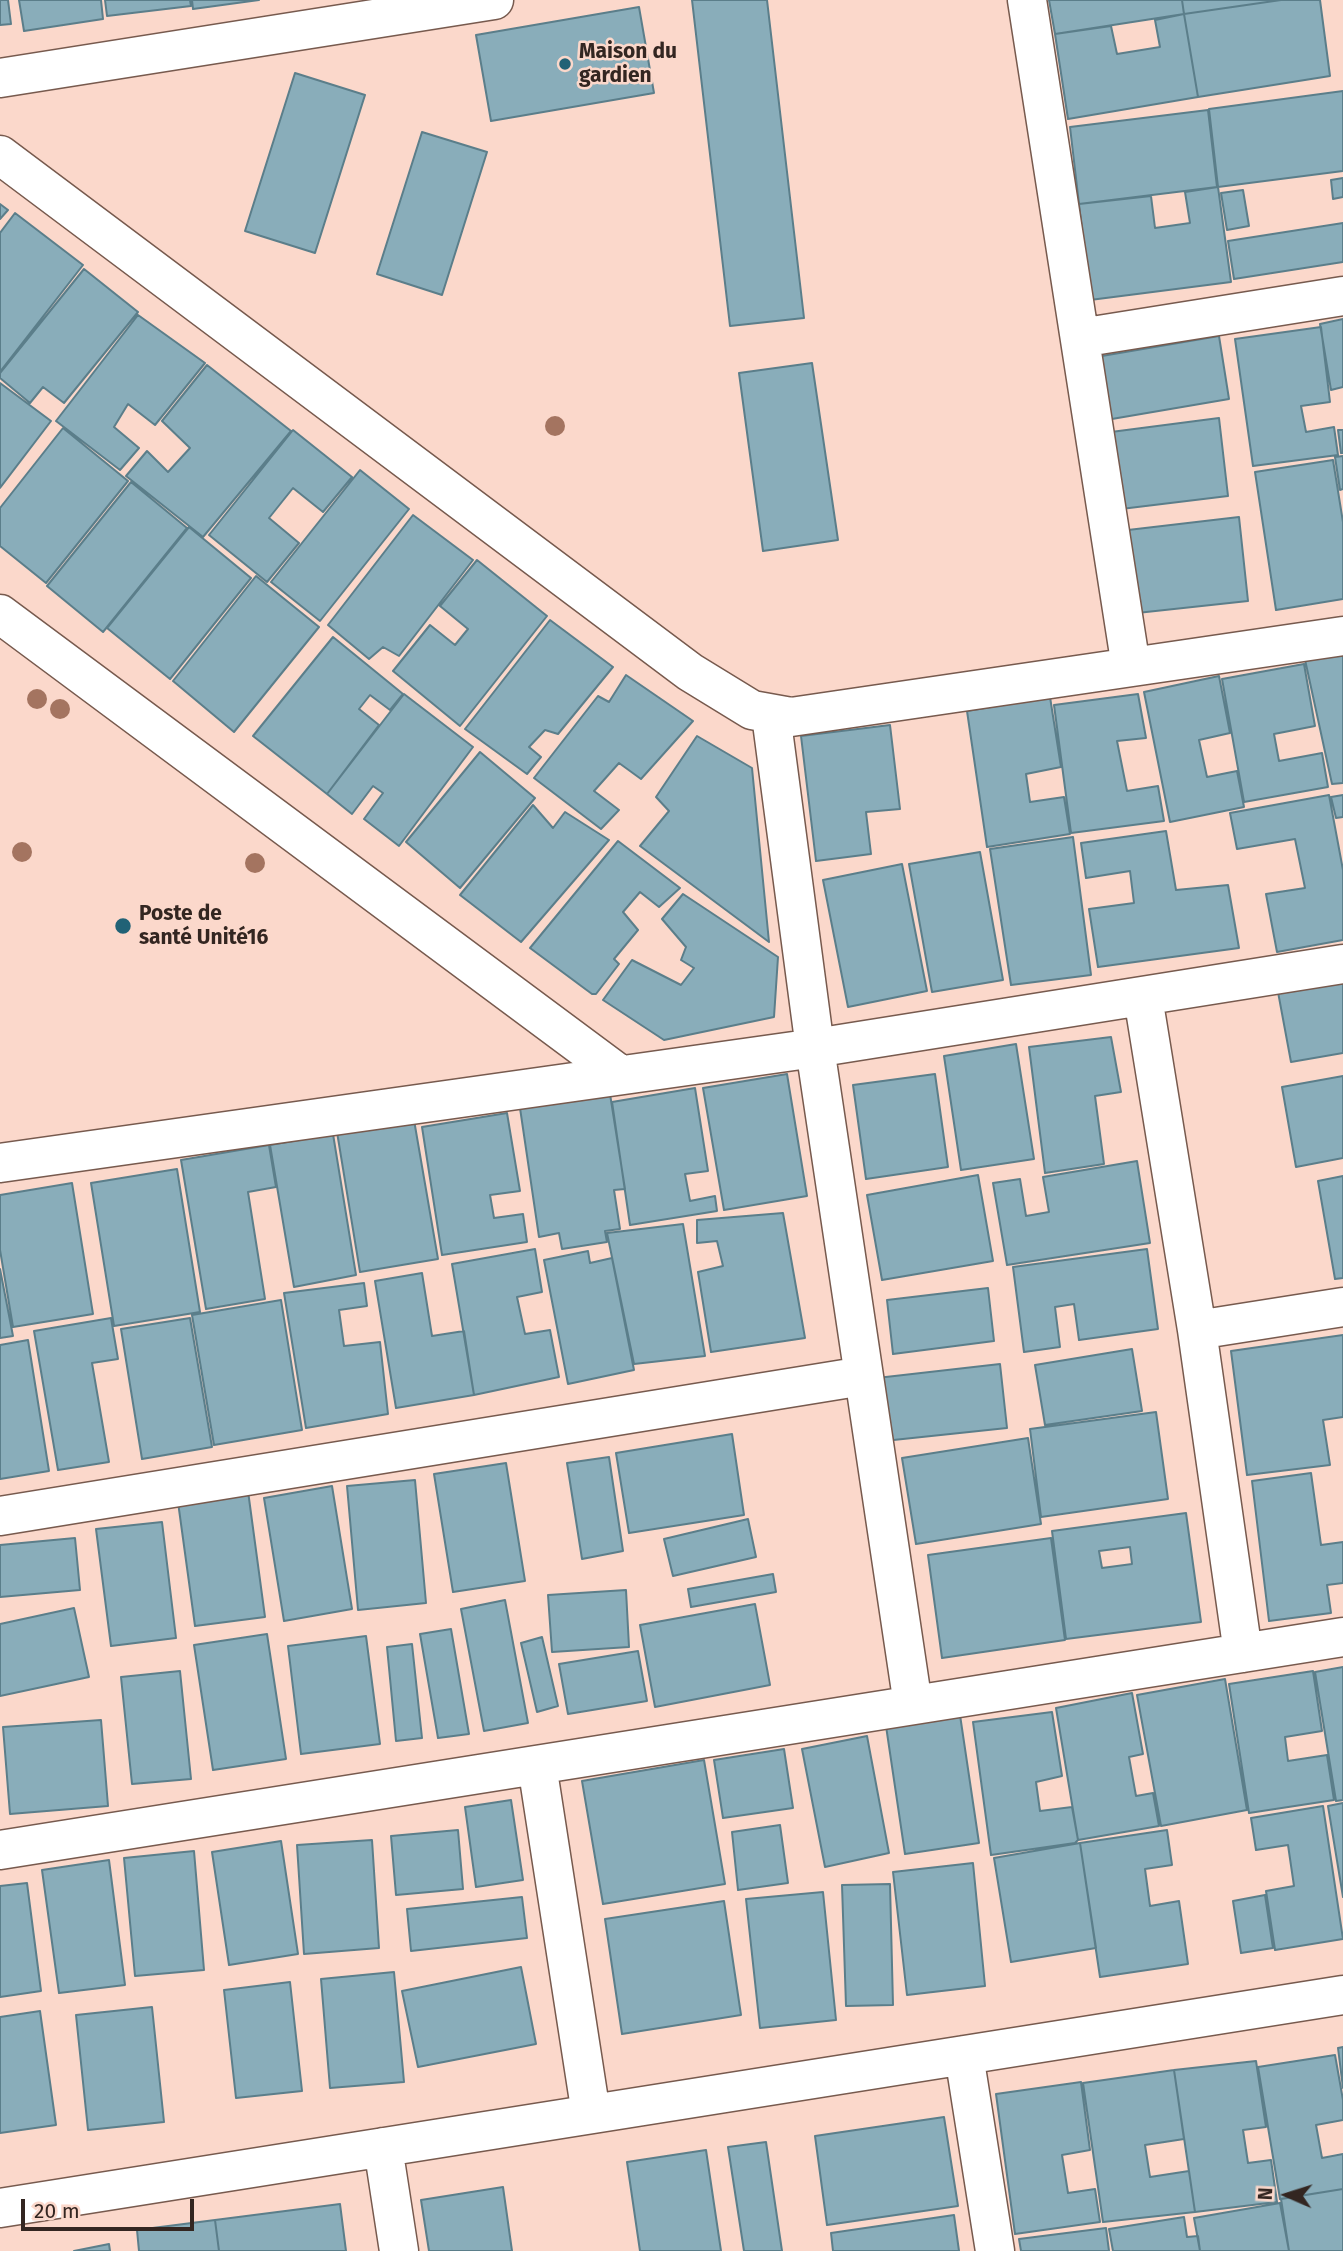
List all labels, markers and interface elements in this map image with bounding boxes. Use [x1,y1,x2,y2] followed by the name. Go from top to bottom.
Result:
[579,39,677,89] place label: Maison du gardien
[557,56,573,72] marker: Maison du gardien
[139,901,268,951] place label: Poste de santé Unité16
[113,916,133,936] marker: Poste de santé Unité16
[1252,2160,1322,2230] north arrow
[24,2184,198,2228] scale bar
[1254,2187,1277,2201] text: N
[34,2198,80,2224] text: 20 m

